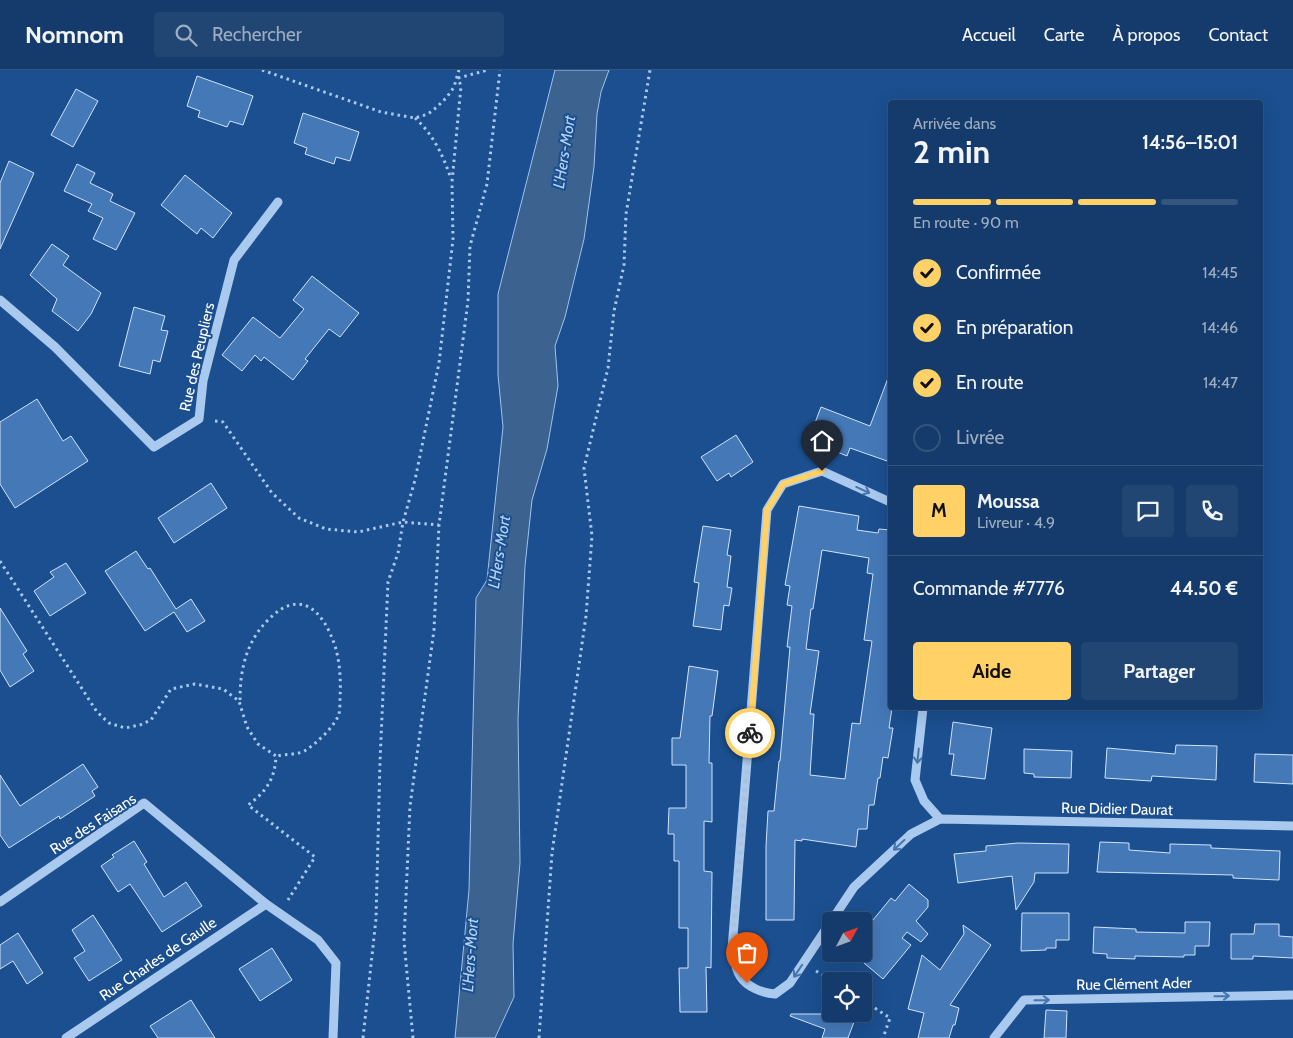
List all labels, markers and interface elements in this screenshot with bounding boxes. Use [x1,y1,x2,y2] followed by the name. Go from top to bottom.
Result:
[154,12,504,57] search box
[25,20,124,49] text: Nomnom
[172,21,200,49] icon: search
[212,23,302,46] text: Rechercher
[962,24,1016,46] text: Accueil
[1044,24,1084,46] text: Carte
[1112,24,1180,46] text: À propos
[1208,24,1268,46] text: Contact
[549,113,579,190] water label: L'Hers-Mort
[913,114,996,133] text: Arrivée dans
[1142,131,1238,154] text: 14:56–15:01
[913,132,990,171] text: 2 min
[913,213,1019,232] text: En route · 90 m
[913,259,941,287] icon: check
[956,261,1041,284] text: Confirmée
[1202,263,1238,282] text: 14:45
[176,301,218,413] street label: Rue des Peupliers
[913,314,941,342] icon: check
[956,316,1073,339] text: En préparation
[1202,318,1238,337] text: 14:46
[913,369,941,397] icon: check
[956,371,1023,394] text: En route
[1203,373,1238,392] text: 14:47
[801,420,843,471] pin
[956,426,1004,449] text: Livrée
[808,427,836,455] icon: home
[1122,485,1174,537] button: chat
[1186,485,1238,537] button: phone
[855,486,870,495] one-way arrow
[977,490,1039,513] text: Moussa
[931,499,947,522] text: M
[484,513,514,590] water label: L'Hers-Mort
[977,513,1055,532] text: Livreur · 4.9
[913,577,1065,600] text: Commande #7776
[1170,577,1238,600] text: 44.50 €
[913,642,1071,700] button: Aide
[1081,642,1238,700] button: Partager
[725,708,775,758] courier
[736,719,764,747] icon: bike
[913,748,923,764] one-way arrow
[47,790,139,858] street label: Rue des Faisans
[1061,799,1173,819] street label: Rue Didier Daurat
[893,839,906,851] one-way arrow
[822,912,872,962] north arrow
[822,912,872,1022] map controls
[96,913,220,1005] street label: Rue Charles de Gaulle
[458,916,482,992] water label: L'Hers-Mort
[726,932,768,983] pin
[733,939,761,967] icon: bag
[793,964,803,978] one-way arrow
[822,972,872,1022] button: locate
[1076,974,1192,994] street label: Rue Clément Ader
[1214,991,1230,1001] one-way arrow
[1034,995,1050,1004] one-way arrow

